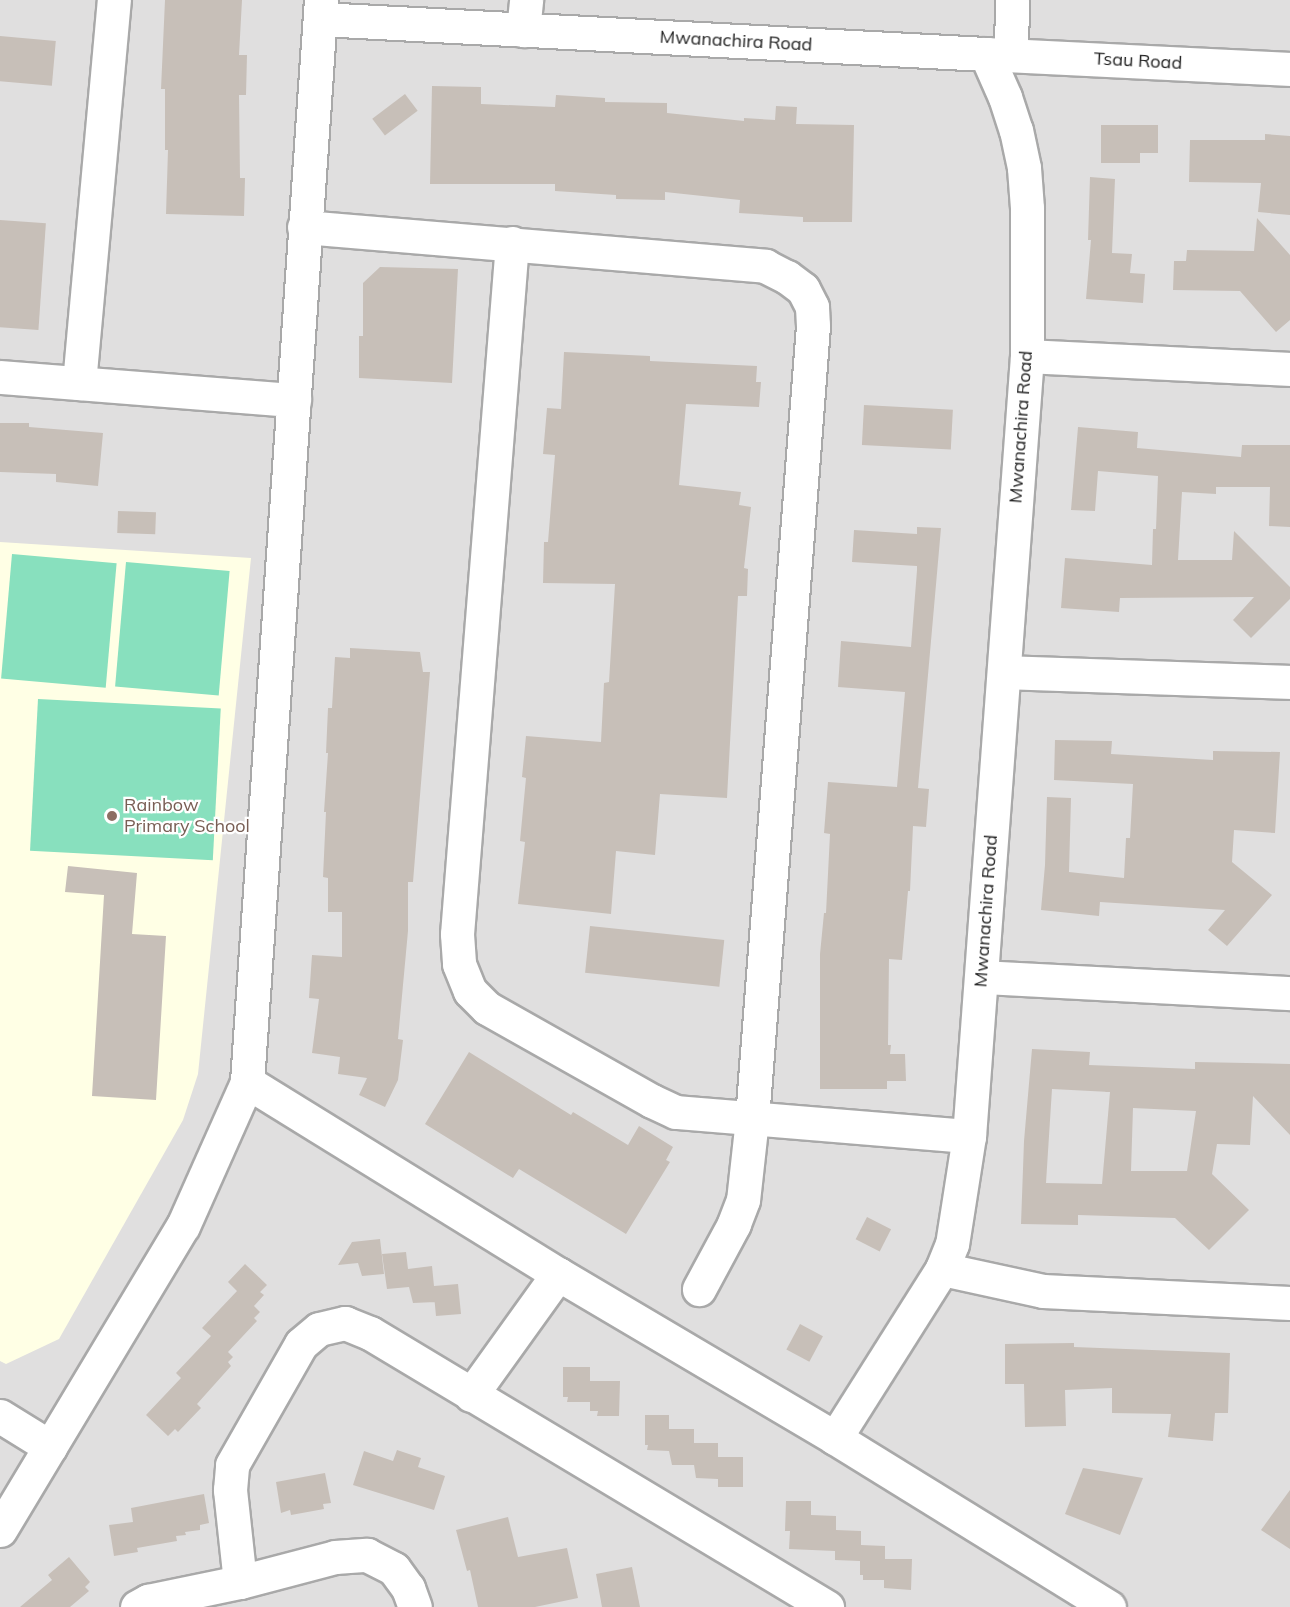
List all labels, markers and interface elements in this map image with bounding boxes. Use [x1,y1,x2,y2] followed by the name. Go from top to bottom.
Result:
[659,26,813,56] street label: Mwanachira Road
[1093,48,1183,74] street label: Tsau Road
[1005,350,1037,504] street label: Mwanachira Road
[124,795,250,838] place label: Rainbow Primary School
[105,809,119,823] marker: Rainbow Primary School
[970,834,1002,988] street label: Mwanachira Road

